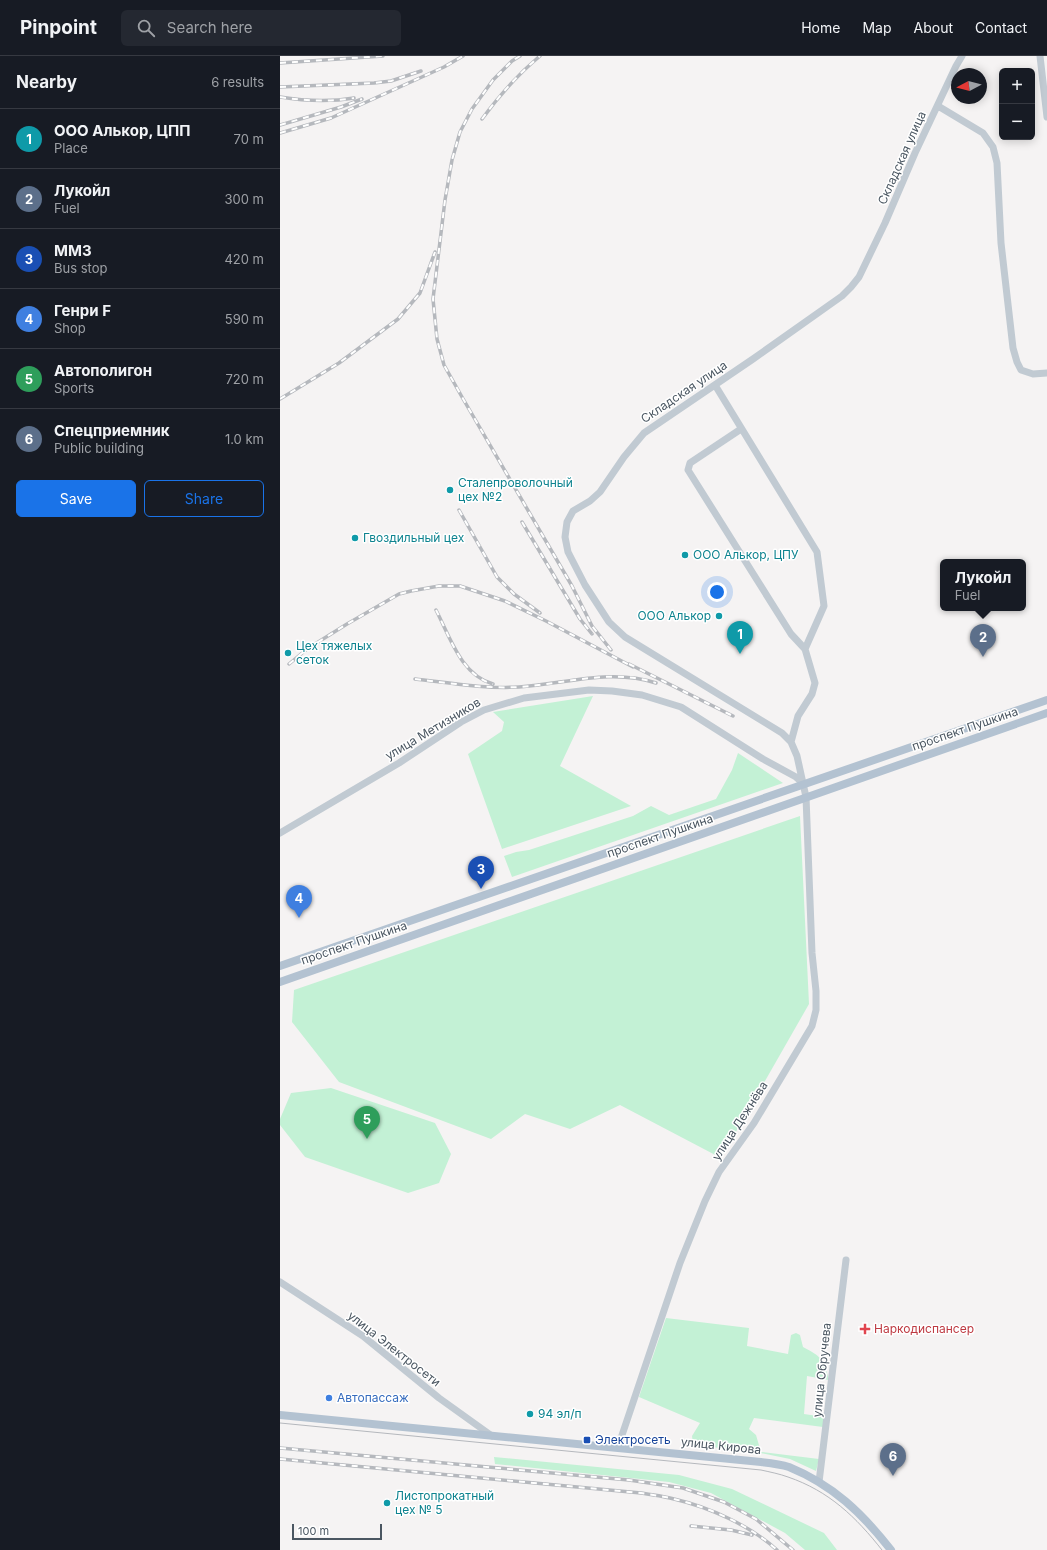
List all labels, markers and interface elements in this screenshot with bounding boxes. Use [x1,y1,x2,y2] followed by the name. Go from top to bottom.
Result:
[121,10,401,46] search box
[20,16,97,39] text: Pinpoint
[135,17,157,39] icon: search
[167,18,253,37] text: Search here
[801,19,840,36] text: Home
[862,19,892,36] text: Map
[914,19,953,36] text: About
[975,19,1027,36] text: Contact
[951,68,987,104] north arrow
[999,68,1035,140] map controls
[999,68,1035,104] button: +
[16,72,77,92] text: Nearby
[211,74,264,90] text: 6 results
[999,104,1035,140] button: −
[874,109,929,207] street label: Складская улица
[54,121,190,140] text: ООО Алькор, ЦПП
[26,131,32,147] text: 1
[234,131,264,147] text: 70 m
[54,140,88,156] text: Place
[54,181,110,200] text: Лукойл
[25,191,33,207] text: 2
[225,191,264,207] text: 300 m
[54,200,80,216] text: Fuel
[54,241,92,260] text: ММЗ
[25,251,33,267] text: 3
[224,251,264,267] text: 420 m
[54,260,107,276] text: Bus stop
[54,301,111,320] text: Генри F
[25,311,33,327] text: 4
[225,311,264,327] text: 590 m
[54,320,86,336] text: Shop
[638,357,730,426] street label: Складская улица
[54,361,152,380] text: Автополигон
[25,371,33,387] text: 5
[225,371,264,387] text: 720 m
[54,380,94,396] text: Sports
[54,421,170,440] text: Спецприемник
[25,431,33,447] text: 6
[225,431,264,447] text: 1.0 km
[54,440,144,456] text: Public building
[458,475,573,504] place label: Сталепроволочный цех №2
[16,480,136,517] button: Save
[144,480,264,517] button: Share
[445,485,455,495] marker: Сталепроволочный цех №2
[363,530,465,545] place label: Гвоздильный цех
[350,533,360,543] marker: Гвоздильный цех
[693,547,799,562] place label: ООО Алькор, ЦПУ
[680,550,690,560] marker: ООО Алькор, ЦПУ
[940,559,1026,611] popup
[955,568,1011,587] text: Лукойл
[707,582,727,602] your location
[955,587,980,603] text: Fuel
[637,608,711,623] place label: ООО Алькор
[714,611,724,621] marker: ООО Алькор
[727,621,753,654] pin: 1
[970,624,996,657] pin: 2
[296,638,373,667] place label: Цех тяжелых сеток
[283,648,293,658] marker: Цех тяжелых сеток
[382,694,483,763] street label: улица Метизников
[910,703,1020,754] street label: проспект Пушкина
[605,810,715,861] street label: проспект Пушкина
[468,856,494,889] pin: 3
[286,885,312,918] pin: 4
[299,917,409,968] street label: проспект Пушкина
[708,1078,771,1163] street label: улица Дежнёва
[354,1106,380,1139] pin: 5
[345,1308,444,1390] street label: улица Электросети
[874,1321,974,1336] place label: Наркодиспансер
[809,1322,834,1418] street label: улица Обручева
[859,1323,871,1335] marker: Наркодиспансер
[337,1390,409,1405] place label: Автопассаж
[324,1393,334,1403] marker: Автопассаж
[538,1406,582,1421] place label: 94 эл/п
[525,1409,535,1419] marker: 94 эл/п
[595,1432,671,1447] place label: Электросеть
[680,1434,762,1457] street label: улица Кирова
[582,1435,592,1445] marker: Электросеть
[880,1443,906,1476] pin: 6
[395,1488,494,1517] place label: Листопрокатный цех № 5
[382,1498,392,1508] marker: Листопрокатный цех № 5
[292,1522,382,1541] scale bar
[298,1524,329,1538] text: 100 m

